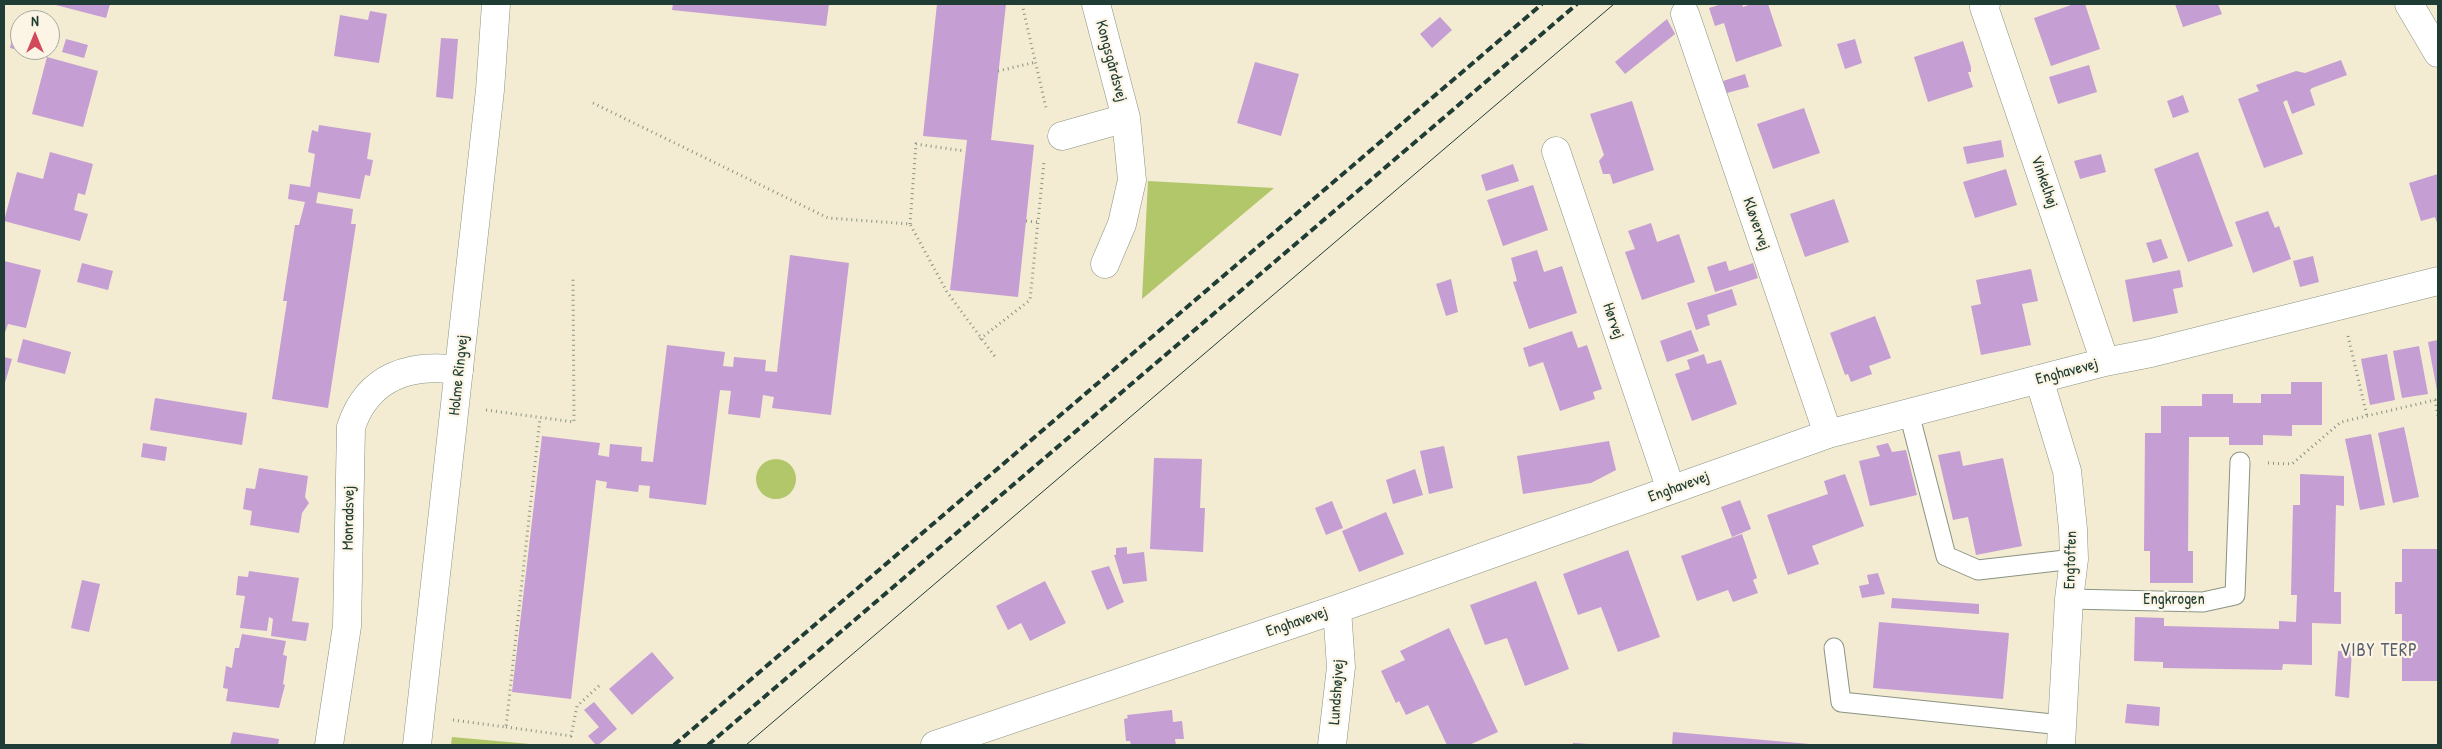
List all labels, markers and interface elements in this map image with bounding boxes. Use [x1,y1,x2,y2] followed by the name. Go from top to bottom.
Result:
[10,10,60,60] north arrow
[31,11,39,30] text: N
[1091,18,1131,104] street label: Kongsgårdsvej
[2026,153,2062,211] street label: Vinkelhøj
[1738,195,1774,253] street label: Kløvervej
[1598,300,1628,342] street label: Hørvej
[445,334,473,416] street label: Holme Ringvej
[2034,354,2100,390] street label: Enghavevej
[1646,467,1712,507] street label: Enghavevej
[339,486,359,550] street label: Monradsvej
[2060,531,2082,589] street label: Engtoften
[2143,590,2205,610] street label: Engkrogen
[1264,603,1330,641] street label: Enghavevej
[2339,640,2419,662] district label: VIBY TERP
[1325,659,1349,725] street label: Lundshøjvej

